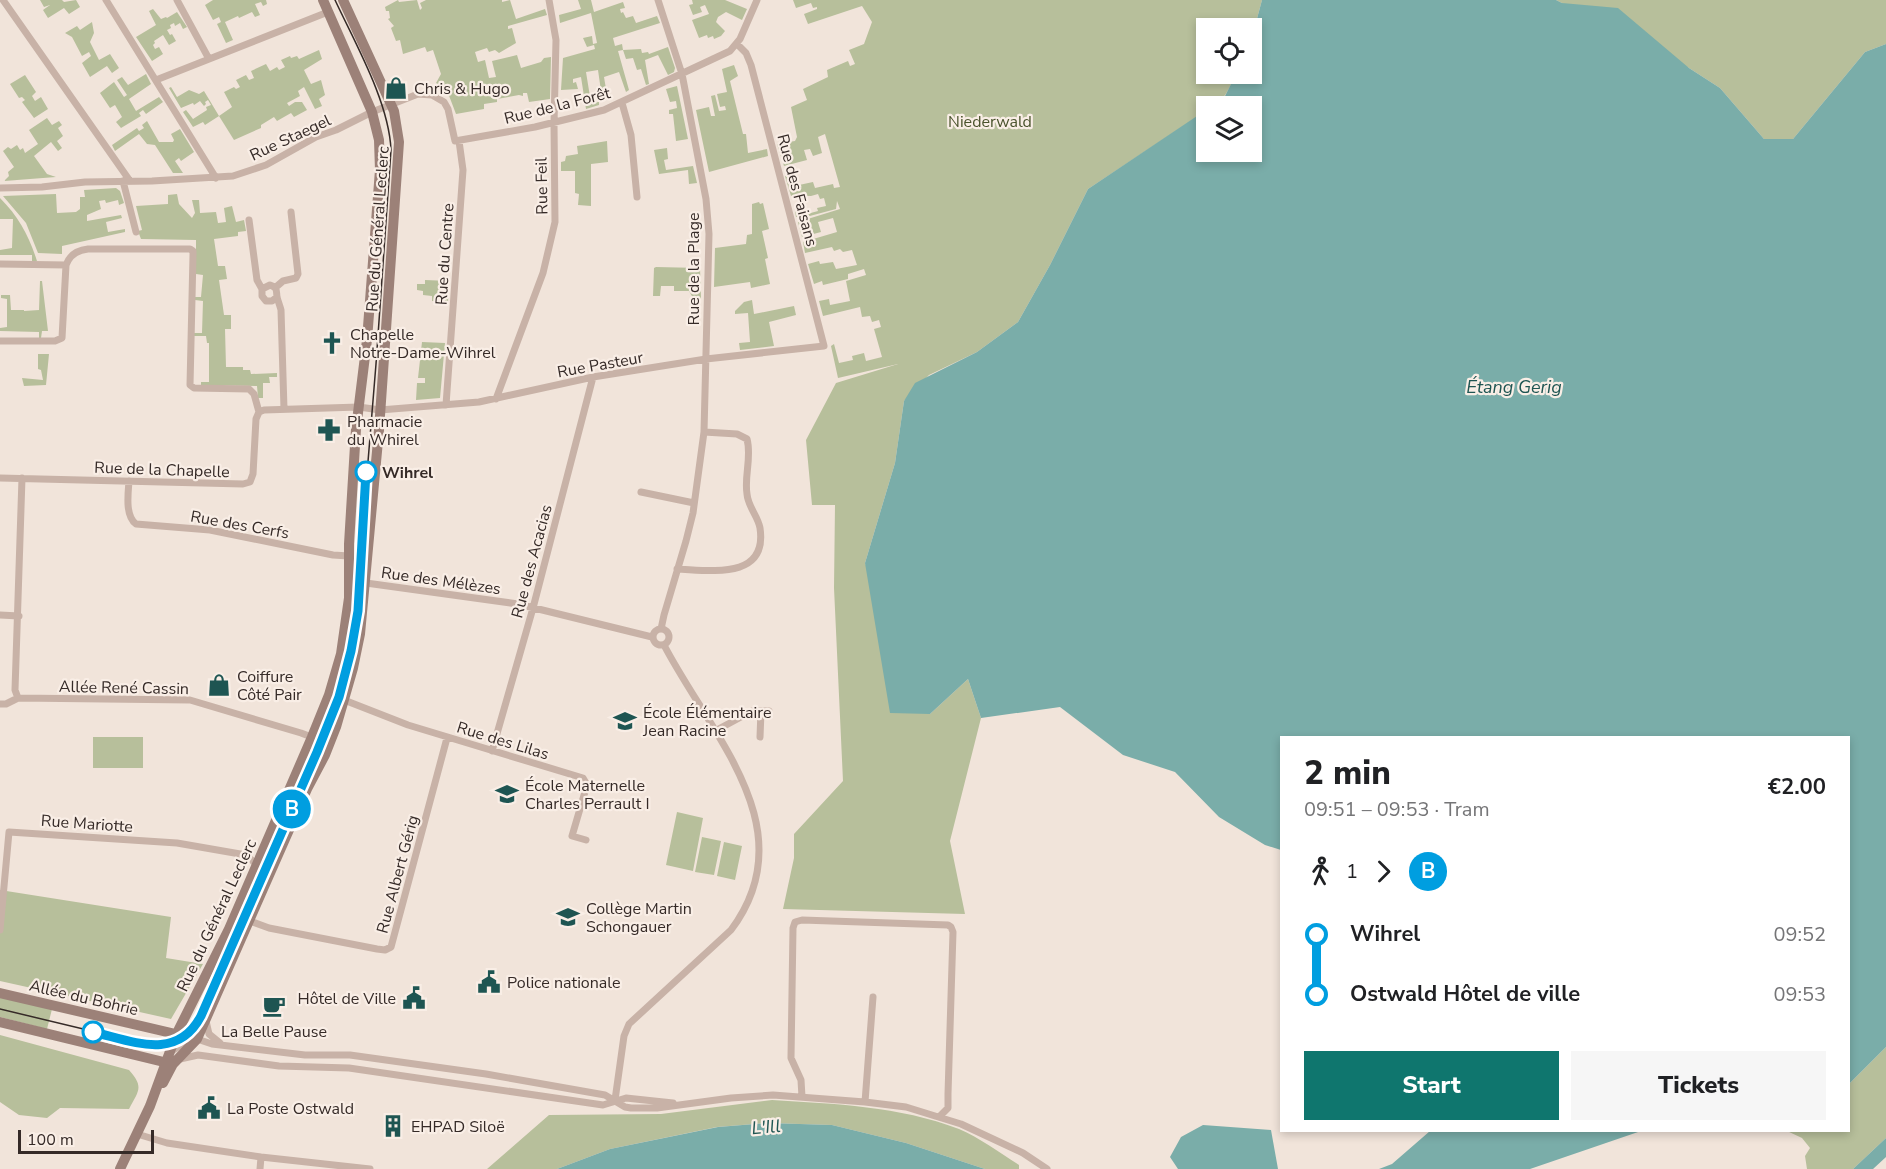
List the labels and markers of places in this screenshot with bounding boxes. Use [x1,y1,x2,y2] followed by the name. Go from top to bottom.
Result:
[383,75,409,101] shop icon: Chris & Hugo
[414,78,510,100] place label: Chris & Hugo
[350,324,496,364] place label: Chapelle Notre-Dame-Wihrel
[319,330,345,356] church icon: Chapelle Notre-Dame-Wihrel
[347,411,422,451] place label: Pharmacie du Whirel
[316,417,342,443] pharmacy icon: Pharmacie du Whirel
[355,461,377,483] marker: Wihrel
[382,462,433,484] place label: Wihrel
[237,666,302,706] place label: Coiffure Côté Pair
[206,672,232,698] shop icon: Coiffure Côté Pair
[642,702,771,742] place label: École Élémentaire Jean Racine
[612,708,638,734] school or university icon: École Élémentaire Jean Racine
[525,775,650,815] place label: École Maternelle Charles Perrault I
[494,781,520,807] school or university icon: École Maternelle Charles Perrault I
[586,898,692,938] place label: Collège Martin Schongauer
[555,904,581,930] school or university icon: Collège Martin Schongauer
[476,969,502,995] public building icon: Police nationale
[507,972,621,994] place label: Police nationale
[401,985,427,1011] public building icon: Hôtel de Ville
[298,988,396,1010] place label: Hôtel de Ville
[261,993,287,1019] cafe icon: La Belle Pause
[82,1021,104,1043] unlabelled marker
[221,1021,327,1043] place label: La Belle Pause
[196,1095,222,1121] public building icon: La Poste Ostwald
[227,1098,354,1120] place label: La Poste Ostwald
[380,1113,406,1139] building icon: EHPAD Siloë
[411,1116,505,1138] place label: EHPAD Siloë

